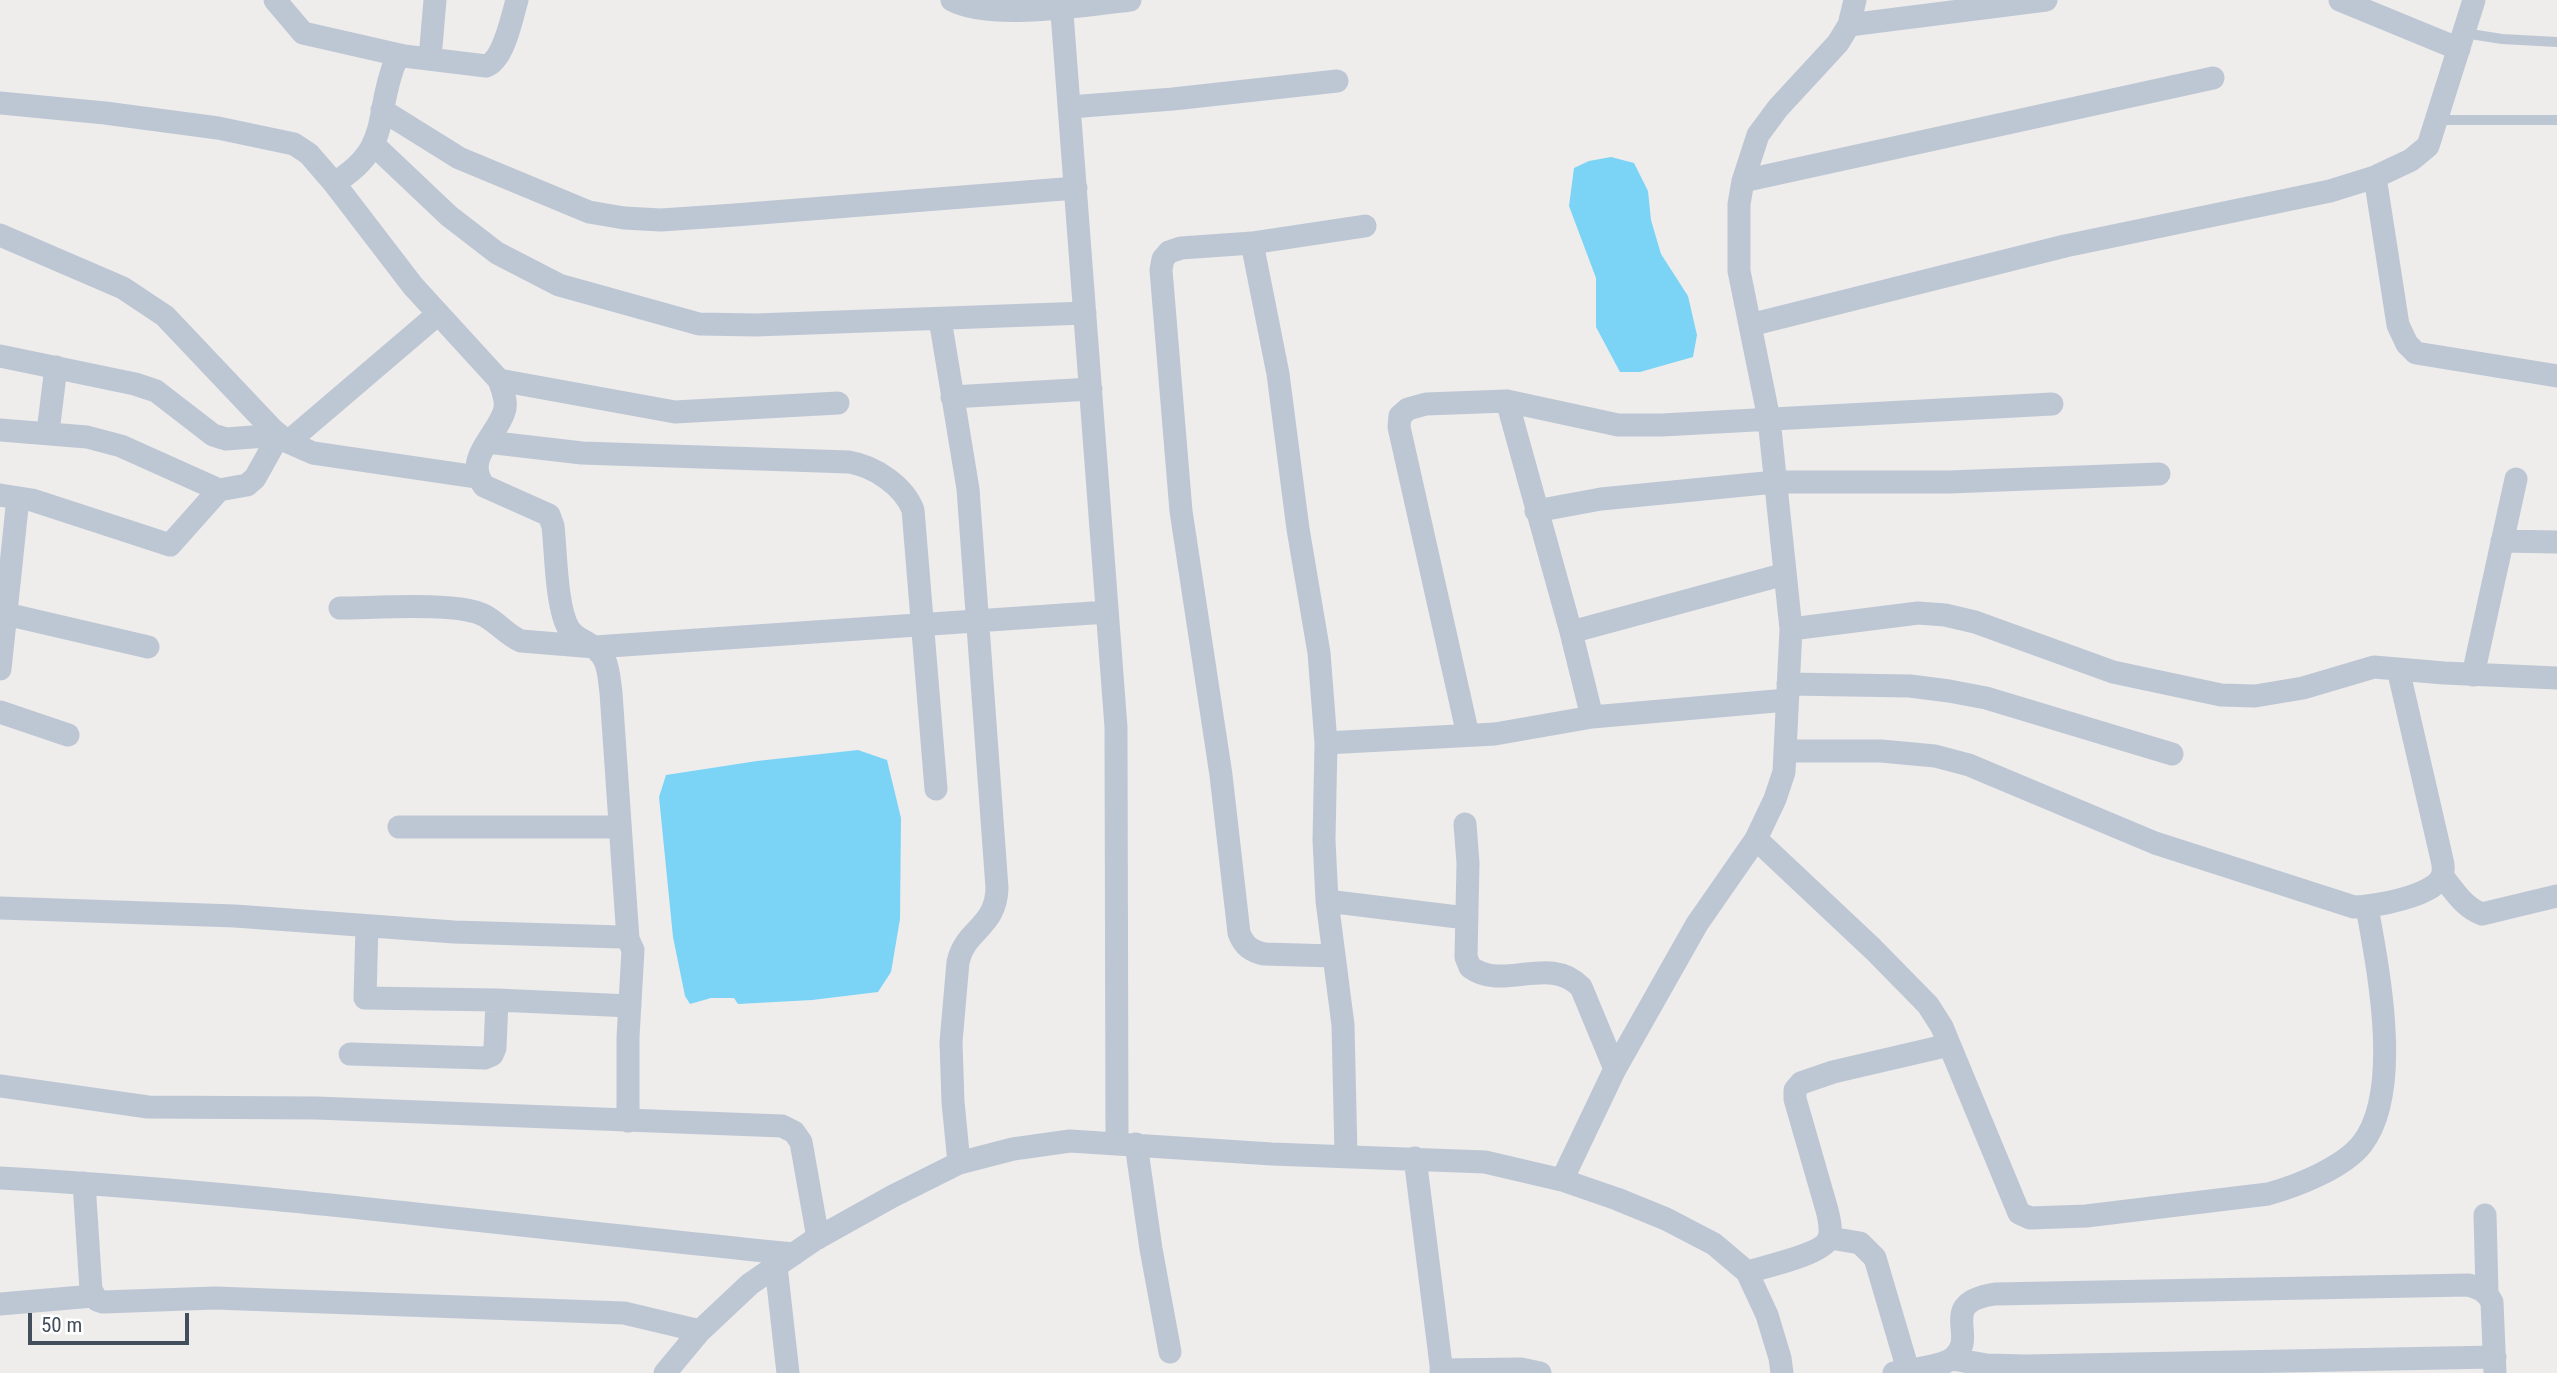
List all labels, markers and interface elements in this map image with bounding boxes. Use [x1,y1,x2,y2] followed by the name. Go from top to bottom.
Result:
[32,1300,192,1344] scale bar
[41,1313,82,1337] text: 50 m

